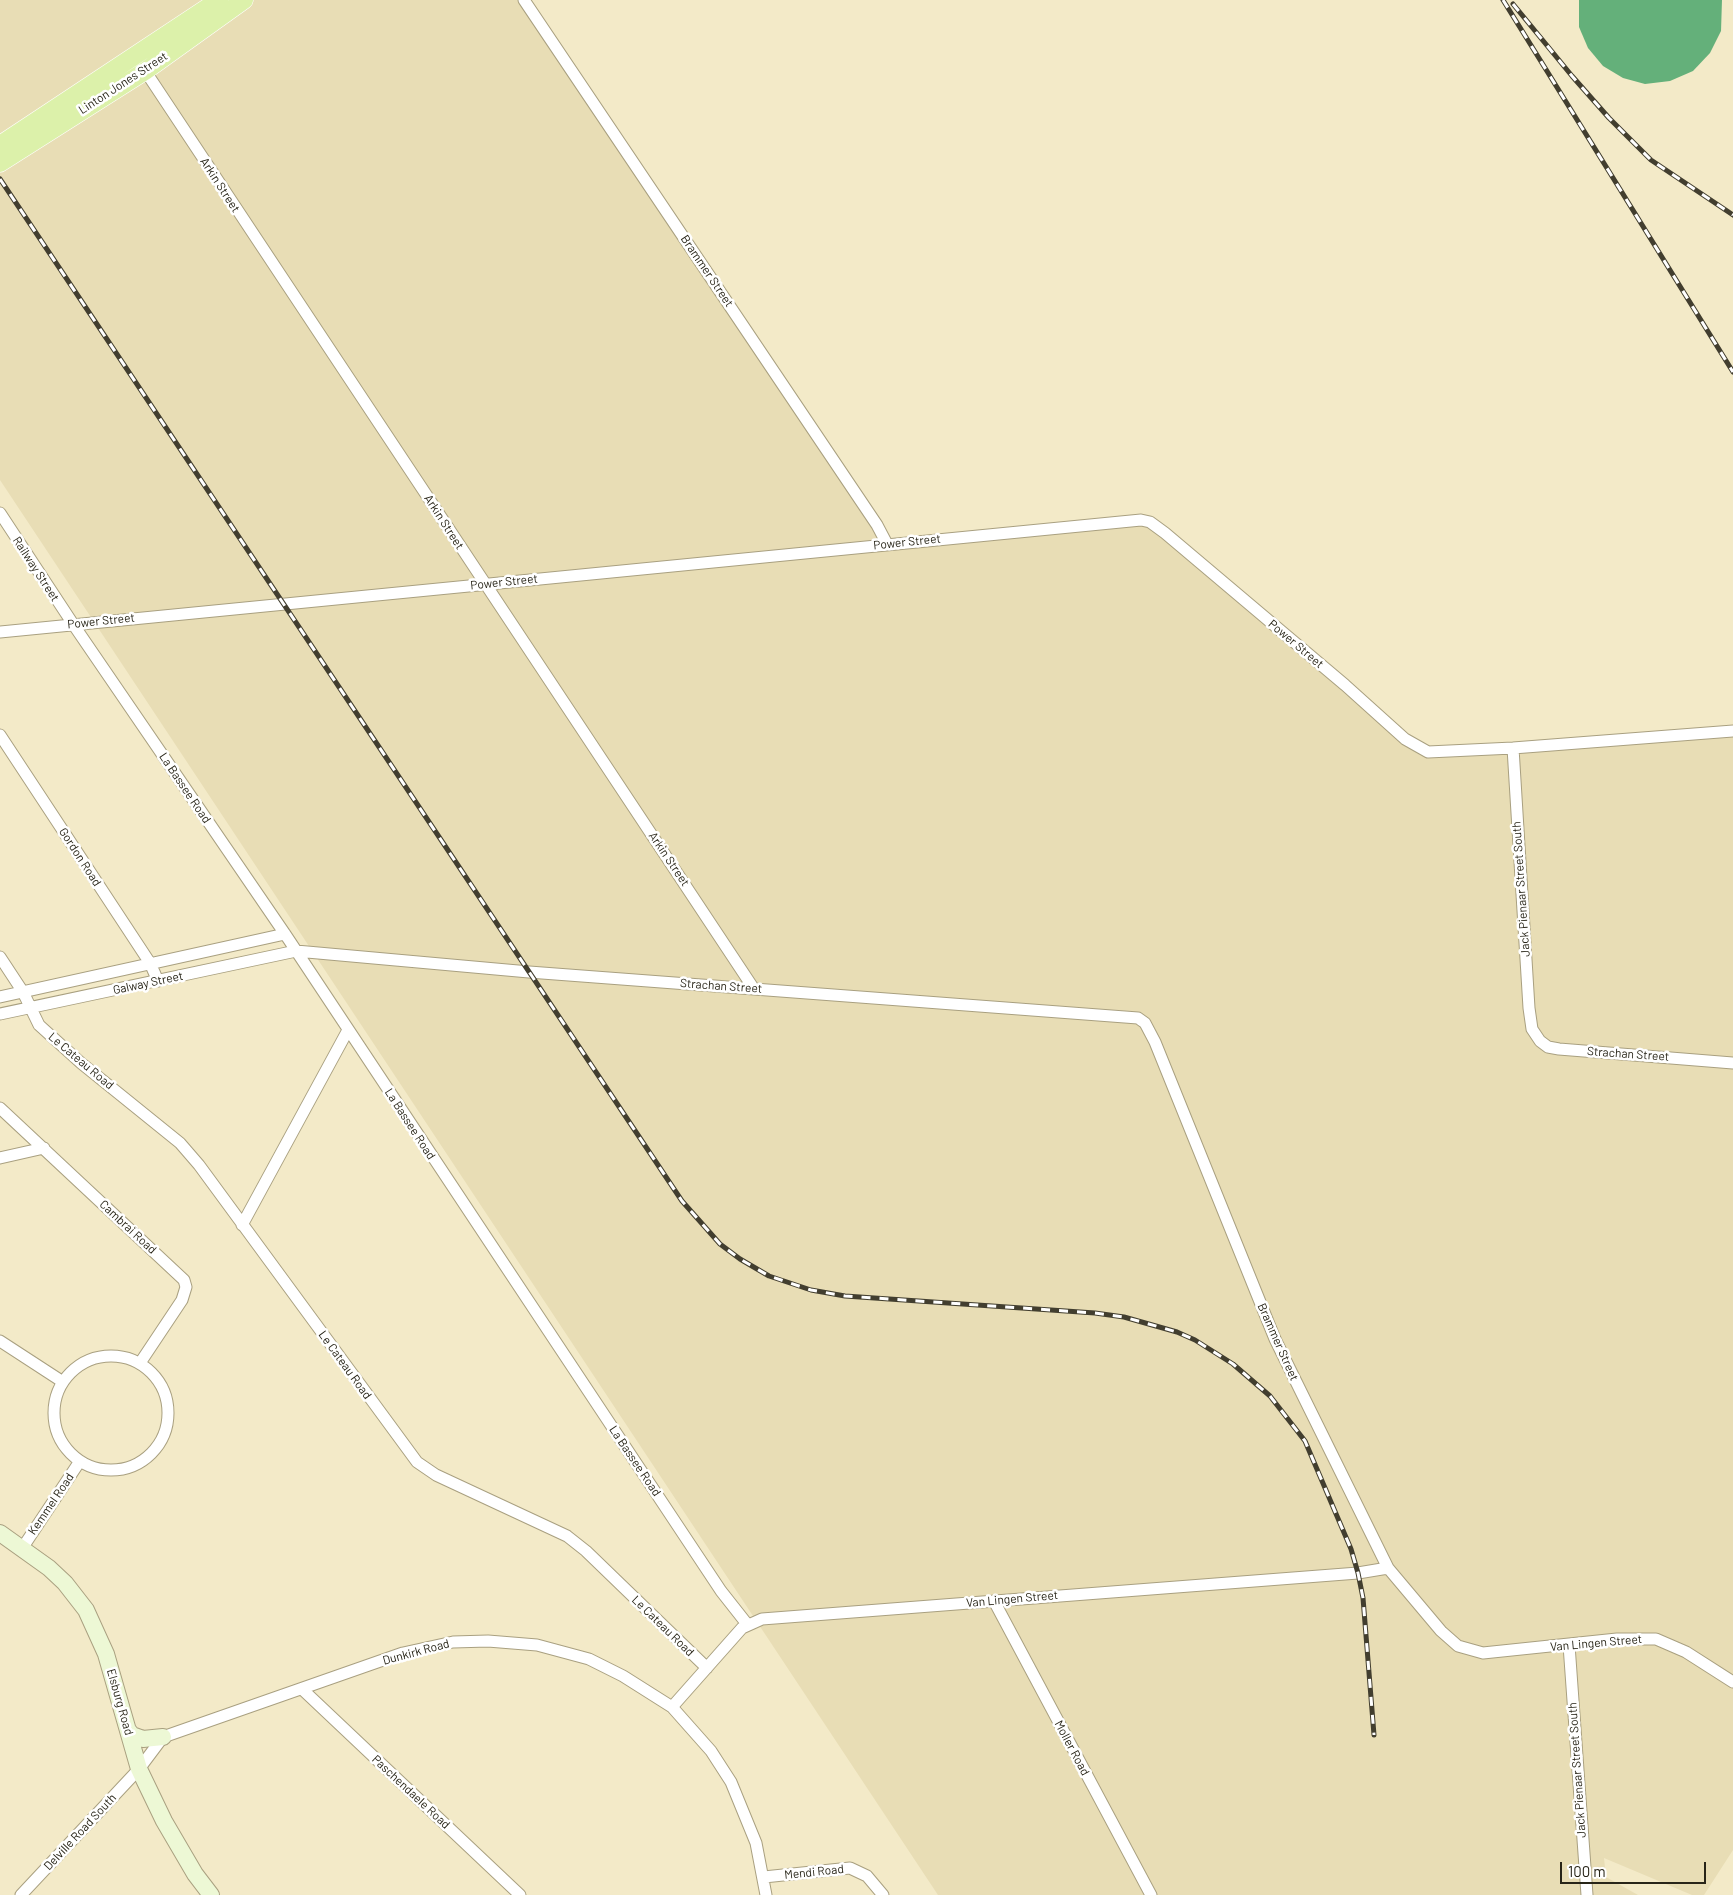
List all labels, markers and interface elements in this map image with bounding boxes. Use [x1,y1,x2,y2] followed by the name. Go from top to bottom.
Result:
[76,49,170,117] street label: Linton Jones Street
[197,155,243,215] street label: Arkin Street
[678,232,736,310] street label: Brammer Street
[421,492,467,552] street label: Arkin Street
[873,531,941,553] street label: Power Street
[10,534,62,604] street label: Railway Street
[470,571,538,593] street label: Power Street
[67,610,135,632] street label: Power Street
[1265,617,1327,671] street label: Power Street
[156,750,214,826] street label: La Bassee Road
[1509,821,1533,957] street label: Jack Pienaar Street South
[56,825,104,889] street label: Gordon Road
[646,829,692,889] street label: Arkin Street
[112,969,184,997] street label: Galway Street
[679,976,763,996] street label: Strachan Street
[45,1029,117,1093] street label: Le Cateau Road
[1586,1044,1670,1064] street label: Strachan Street
[382,1086,438,1162] street label: La Bassee Road
[97,1197,159,1257] street label: Cambrai Road
[1254,1301,1302,1383] street label: Brammer Street
[315,1328,375,1402] street label: Le Cateau Road
[606,1423,664,1499] street label: La Bassee Road
[25,1470,77,1538] street label: Kemmel Road
[965,1588,1059,1610] street label: Van Lingen Street
[629,1593,697,1659] street label: Le Cateau Road
[1549,1632,1643,1654] street label: Van Lingen Street
[381,1636,451,1668] street label: Dunkirk Road
[104,1667,136,1737] street label: Elsburg Road
[1565,1702,1589,1838] street label: Jack Pienaar Street South
[1051,1718,1093,1778] street label: Moller Road
[369,1752,453,1832] street label: Paschendaele Road
[41,1791,119,1873] street label: Delville Road South
[1563,1852,1709,1884] scale bar
[783,1862,845,1882] street label: Mendi Road
[1568,1862,1606,1880] text: 100 m

